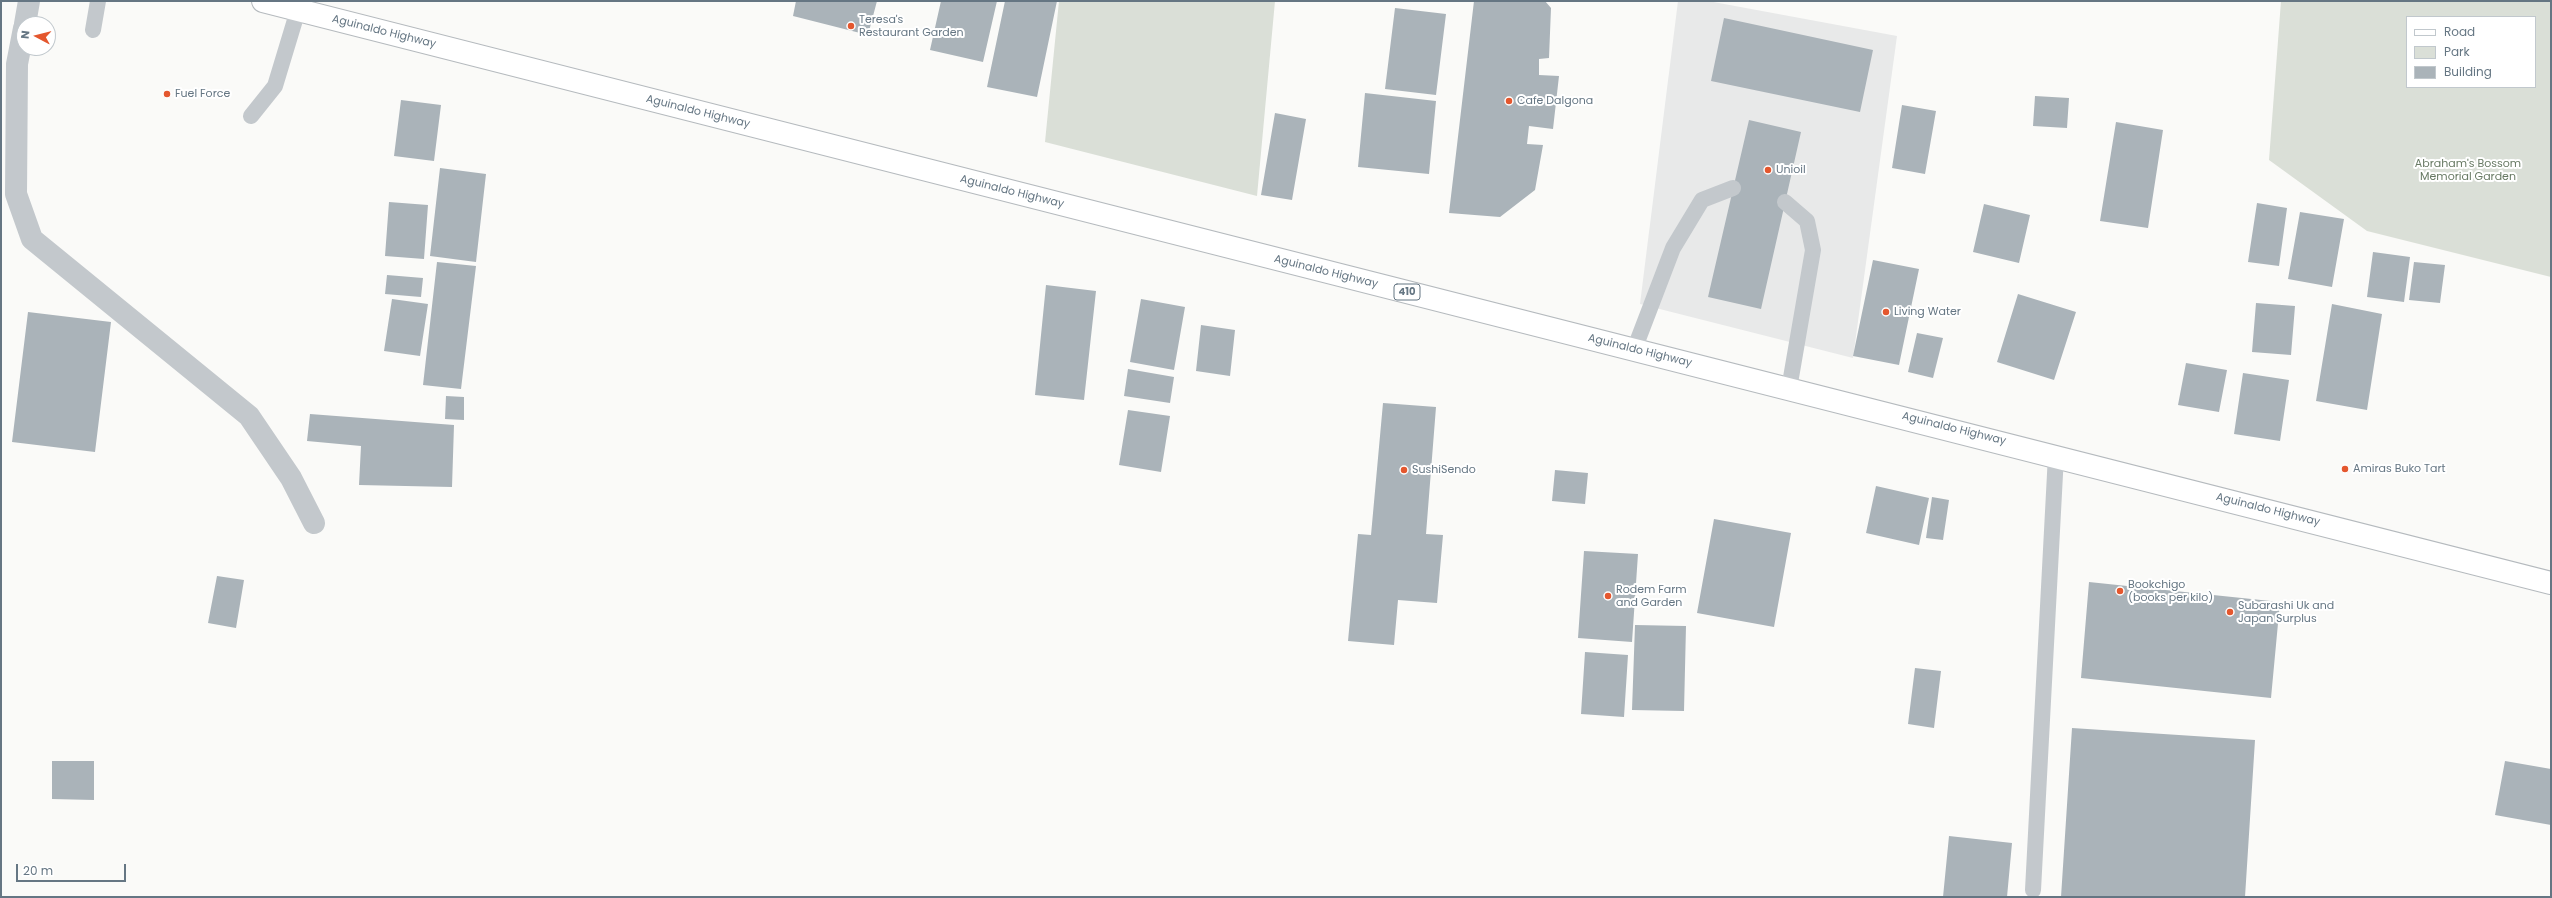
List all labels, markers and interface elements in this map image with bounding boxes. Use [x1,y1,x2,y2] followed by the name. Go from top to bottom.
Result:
[331,13,437,51] street label: Aguinaldo Highway
[859,13,964,39] place label: Teresa's Restaurant Garden
[16,16,56,56] north arrow
[2406,16,2536,88] legend
[846,21,856,31] marker: Teresa's Restaurant Garden
[2444,23,2475,40] text: Road
[17,30,34,40] text: N
[2444,43,2470,60] text: Park
[2444,63,2492,80] text: Building
[175,87,230,101] place label: Fuel Force
[162,89,172,99] marker: Fuel Force
[645,93,751,131] street label: Aguinaldo Highway
[1517,94,1593,108] place label: Cafe Dalgona
[1504,96,1514,106] marker: Cafe Dalgona
[2415,157,2521,183] park label: Abraham's Bossom Memorial Garden
[1776,163,1806,177] place label: Unioil
[1763,165,1773,175] marker: Unioil
[959,173,1065,211] street label: Aguinaldo Highway
[1273,253,1379,291] street label: Aguinaldo Highway
[1394,284,1420,300] road number: 410
[1894,305,1961,319] place label: Living Water
[1881,307,1891,317] marker: Living Water
[1587,332,1693,370] street label: Aguinaldo Highway
[1901,410,2007,448] street label: Aguinaldo Highway
[2353,462,2446,476] place label: Amiras Buko Tart
[1412,463,1476,477] place label: SushiSendo
[2340,464,2350,474] marker: Amiras Buko Tart
[1399,465,1409,475] marker: SushiSendo
[2215,491,2321,529] street label: Aguinaldo Highway
[2128,578,2213,604] place label: Bookchigo (books per kilo)
[1616,583,1687,609] place label: Rodem Farm and Garden
[2115,586,2125,596] marker: Bookchigo (books per kilo)
[1603,591,1613,601] marker: Rodem Farm and Garden
[2238,599,2334,625] place label: Subarashi Uk and Japan Surplus
[2225,607,2235,617] marker: Subarashi Uk and Japan Surplus
[18,856,128,882] scale bar
[23,862,53,879] text: 20 m

